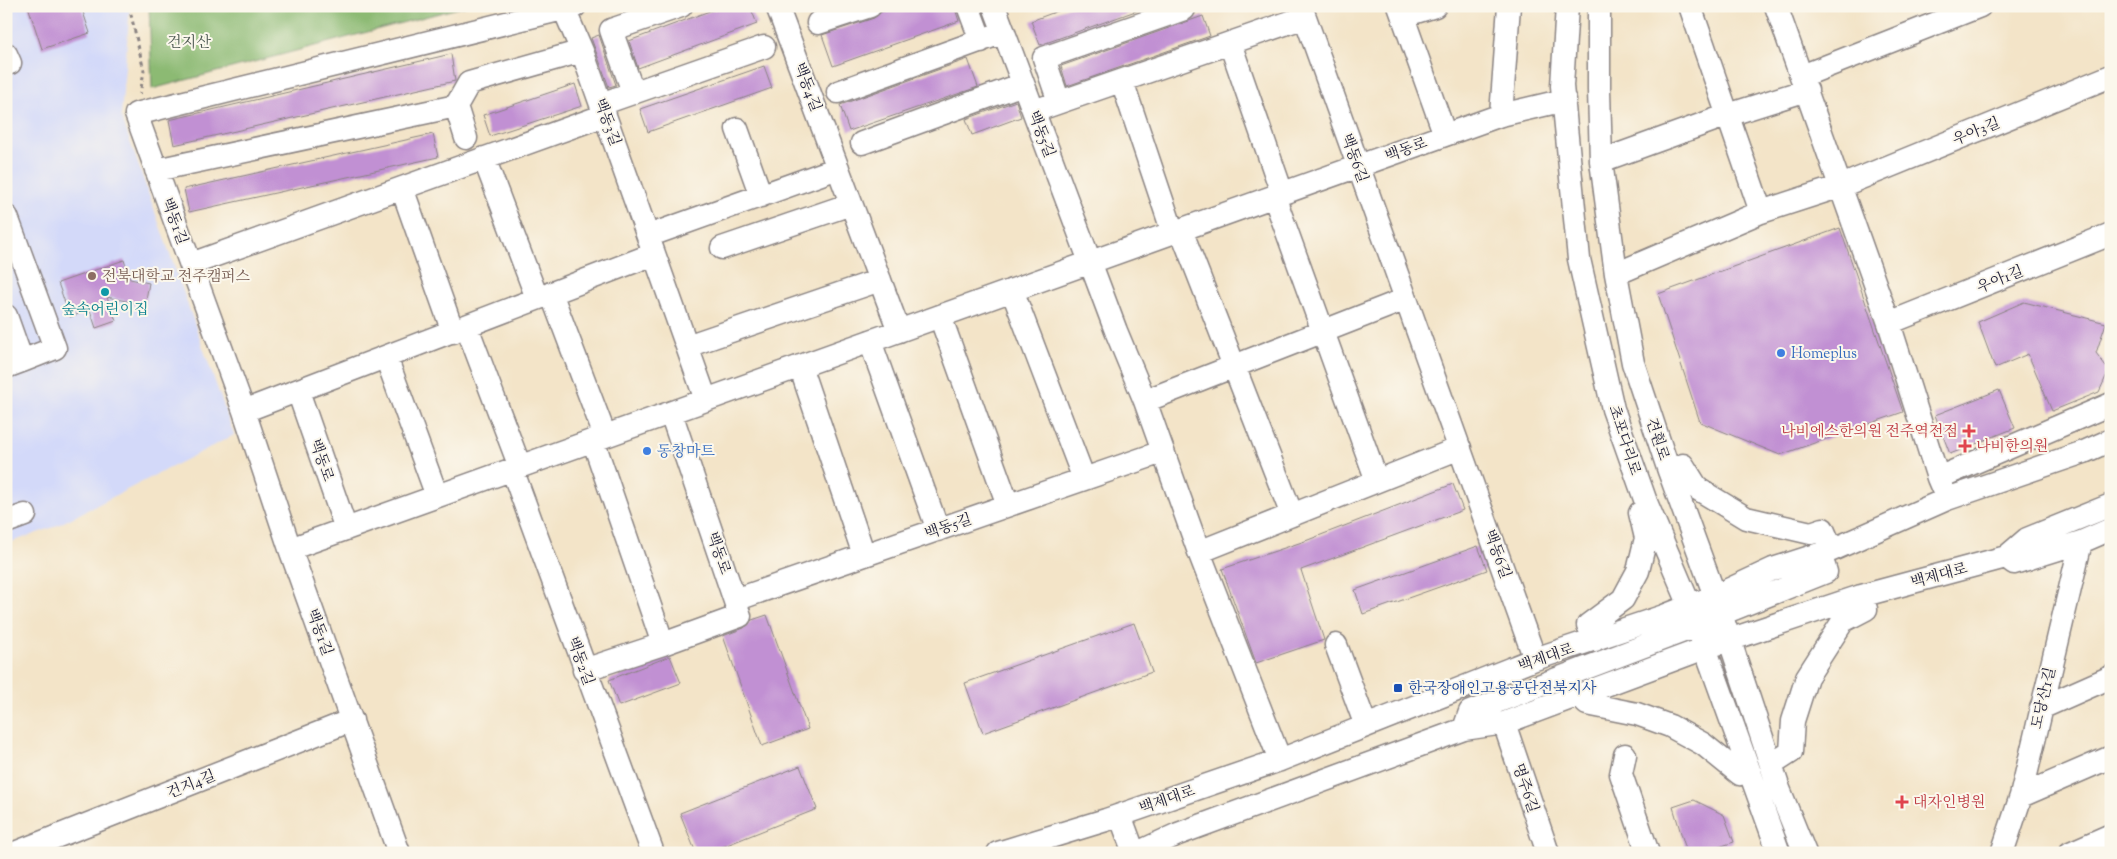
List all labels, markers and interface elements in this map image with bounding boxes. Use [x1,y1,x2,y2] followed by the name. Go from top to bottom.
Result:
[167,33,211,54] park label: 건지산
[788,60,826,115] street label: 백동4길
[588,96,625,149] street label: 백동3길
[1022,108,1059,161] street label: 백동5길
[1950,113,2003,151] street label: 우아3길
[1335,131,1372,186] street label: 백동6길
[1382,133,1431,168] street label: 백동로
[155,195,192,248] street label: 백동1길
[1974,262,2027,299] street label: 우아1길
[102,267,251,288] place label: 전북대학교 전주캠퍼스
[86,270,98,282] marker: 전북대학교 전주캠퍼스
[99,286,111,298] marker: 숲속어린이집
[62,300,148,321] place label: 숲속어린이집
[1791,344,1857,365] place label: Homeplus
[1775,347,1787,359] marker: Homeplus
[1602,403,1645,479] street label: 초포다리로
[1640,416,1673,464] street label: 견훤로
[1781,422,1958,443] place label: 나비에스한의원 전주역전점
[1962,424,1976,438] marker: 나비에스한의원 전주역전점
[304,437,338,485] street label: 백동로
[1976,437,2048,458] place label: 나비한의원
[1958,439,1972,453] marker: 나비한의원
[657,442,715,463] place label: 동창마트
[641,445,653,457] marker: 동창마트
[922,510,975,545] street label: 백동5길
[1478,527,1515,582] street label: 백동6길
[701,530,735,578] street label: 백동로
[1909,559,1971,594] street label: 백제대로
[300,606,337,659] street label: 백동1길
[561,634,598,689] street label: 백동2길
[1516,639,1578,678] street label: 백제대로
[2027,665,2062,731] street label: 도당산1길
[1408,679,1597,700] place label: 한국장애인고용공단전북지사
[1392,682,1404,694] marker: 한국장애인고용공단전북지사
[1506,761,1543,816] street label: 명주6길
[164,766,219,805] street label: 건지4길
[1137,781,1199,820] street label: 백제대로
[1913,793,1985,814] place label: 대자인병원
[1895,795,1909,809] marker: 대자인병원

